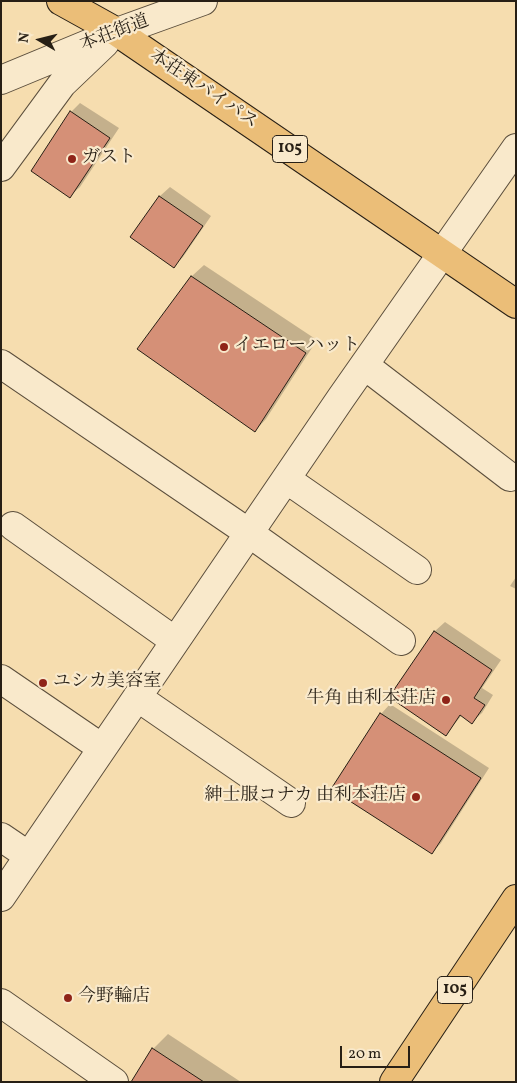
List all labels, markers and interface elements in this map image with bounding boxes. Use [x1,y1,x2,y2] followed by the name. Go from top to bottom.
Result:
[78,11,152,57] street label: 本荘街道
[15,15,65,65] north arrow
[15,31,35,44] text: N
[145,46,261,134] street label: 本荘東バイパス
[272,136,308,162] road number: 105
[82,148,136,170] place label: ガスト
[66,153,78,165] marker: ガスト
[234,336,360,358] place label: イエローハット
[218,341,230,353] marker: イエローハット
[53,672,161,694] place label: ユシカ美容室
[37,677,49,689] marker: ユシカ美容室
[306,689,436,711] place label: 牛角 由利本荘店
[440,694,452,706] marker: 牛角 由利本荘店
[204,786,406,808] place label: 紳士服コナカ 由利本荘店
[410,791,422,803] marker: 紳士服コナカ 由利本荘店
[438,976,472,1004] road number: 105
[78,987,150,1009] place label: 今野輪店
[62,992,74,1004] marker: 今野輪店
[342,1036,412,1068] scale bar
[348,1044,381,1065] text: 20 m

